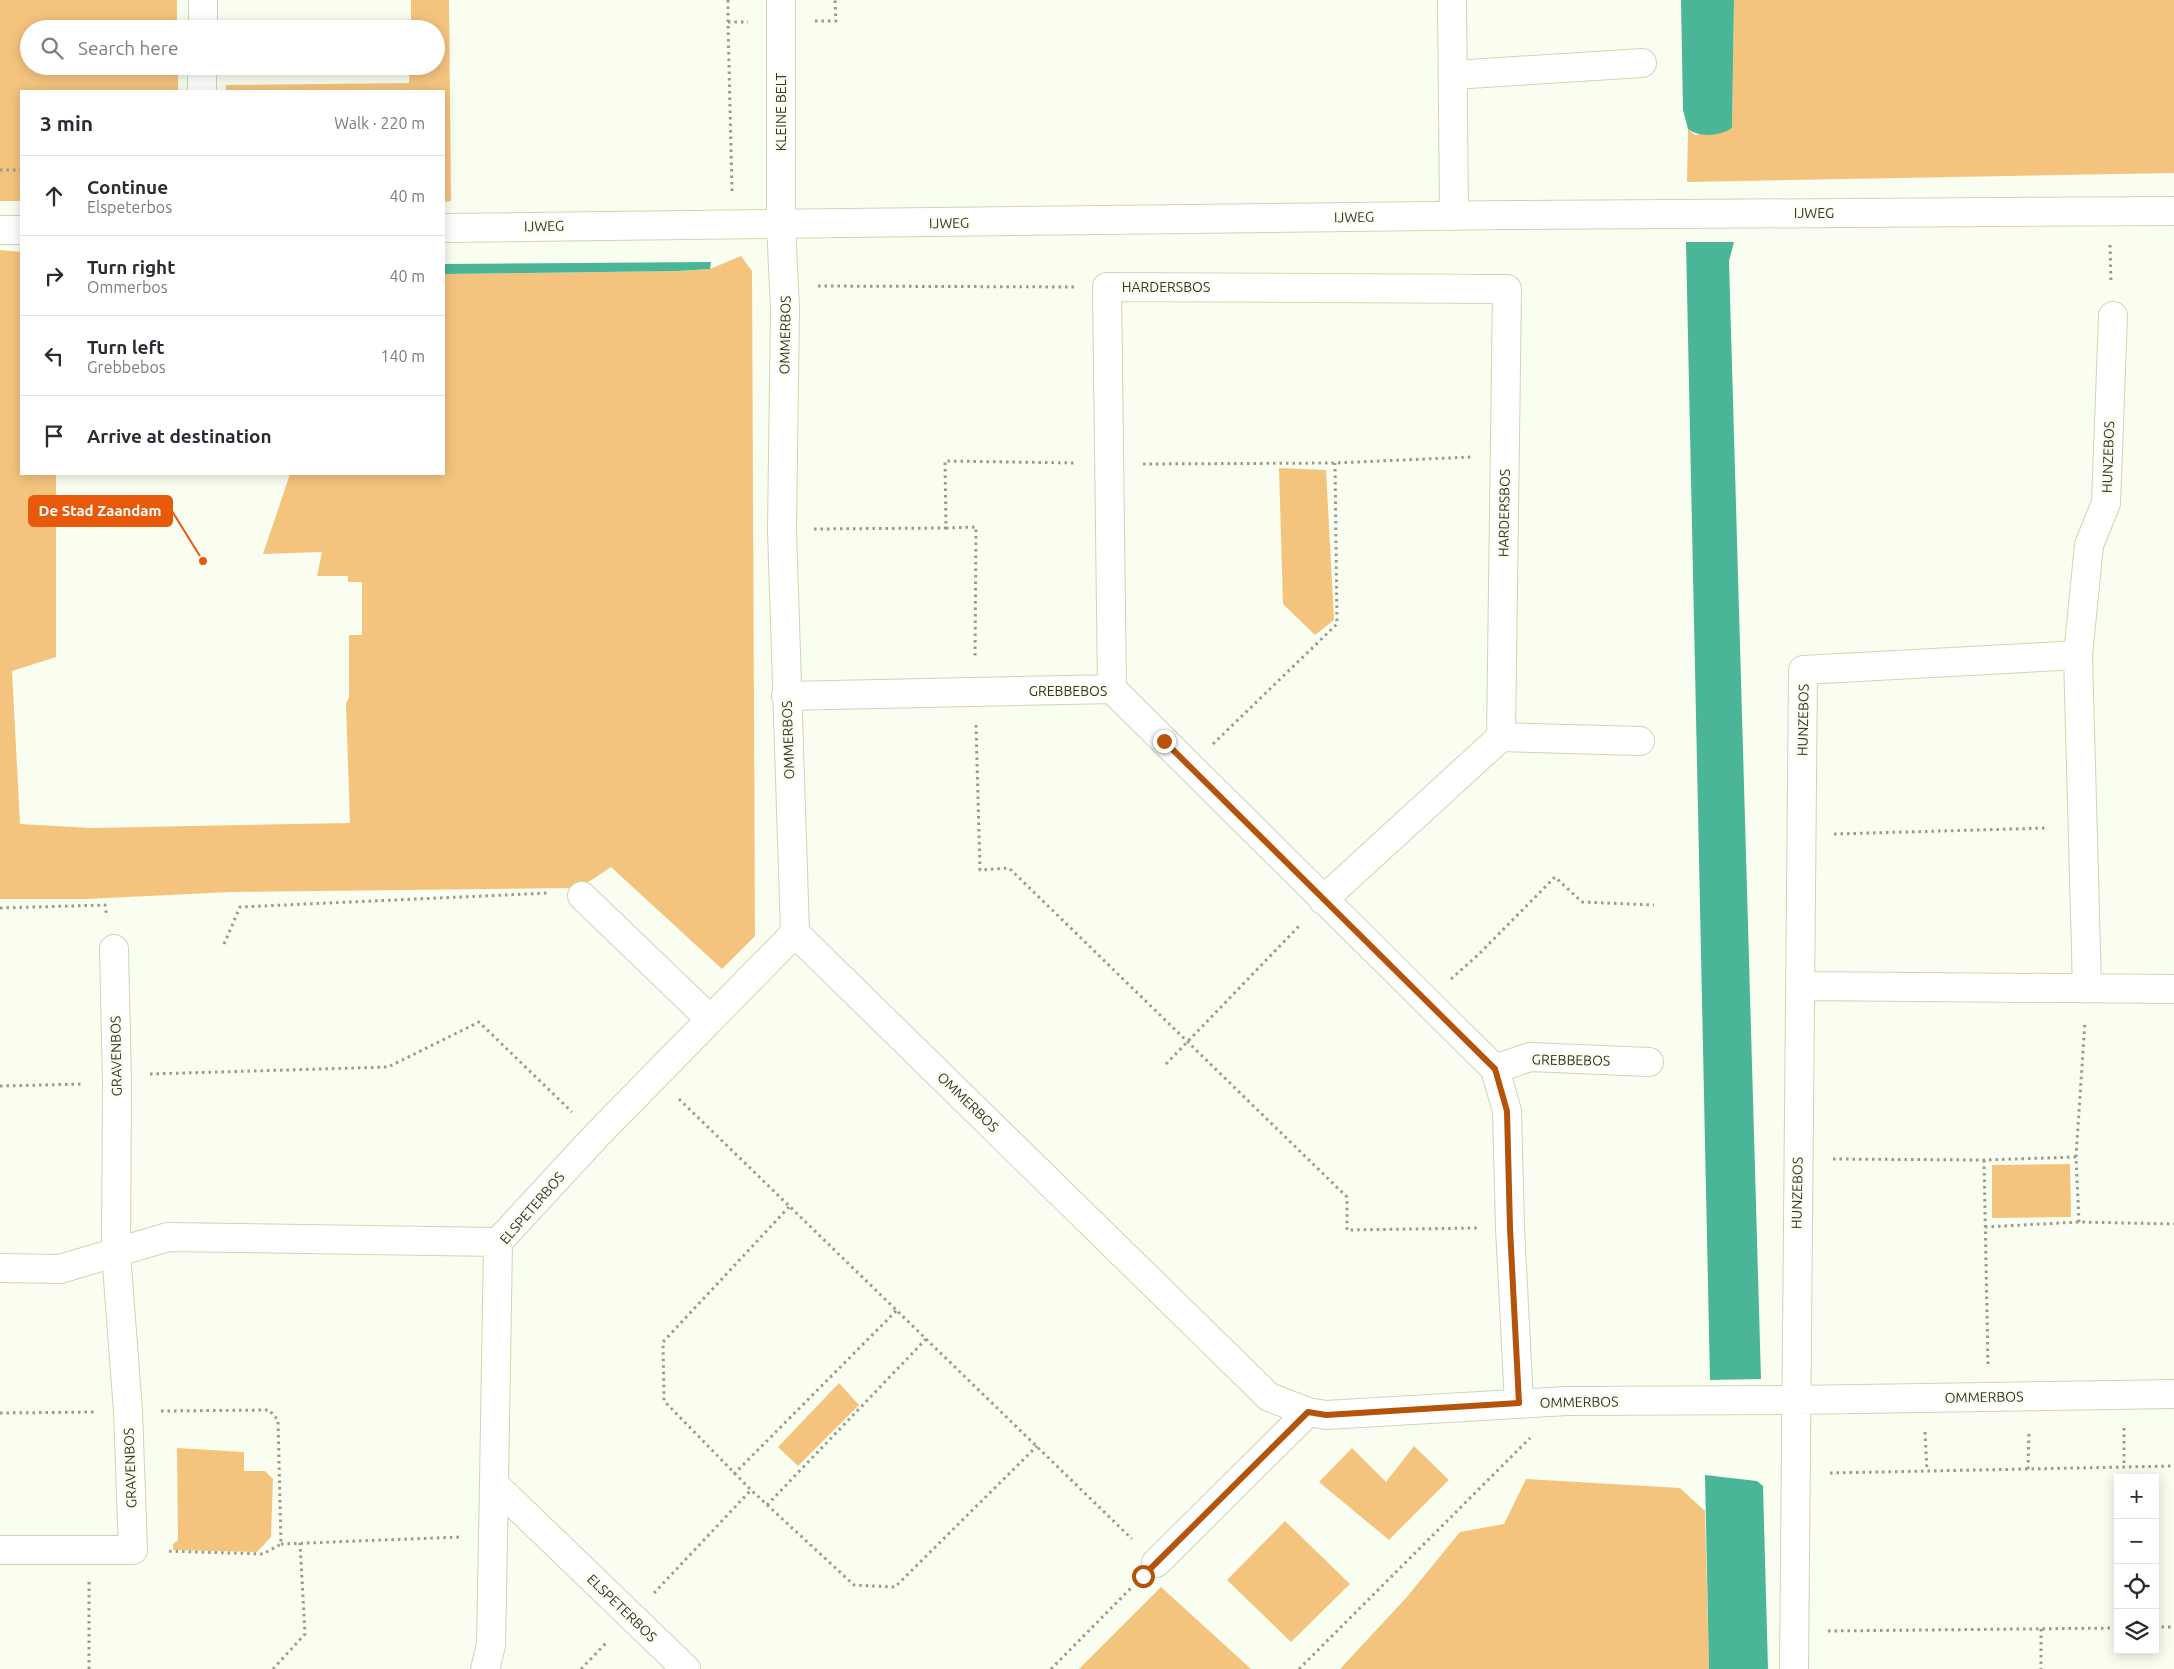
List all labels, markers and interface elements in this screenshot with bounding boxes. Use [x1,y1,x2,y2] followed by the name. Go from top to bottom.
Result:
[20,20,445,75] search box
[38,34,66,62] icon: search
[78,37,178,59] text: Search here
[773,73,789,151] street label: KLEINE BELT
[40,111,93,135] text: 3 min
[334,114,425,132] text: Walk · 220 m
[87,176,168,198] text: Continue
[40,182,68,210] icon: ahead
[389,187,425,205] text: 40 m
[87,198,172,216] text: Elspeterbos
[1794,205,1834,221] street label: IJWEG
[1334,209,1374,225] street label: IJWEG
[929,215,969,231] street label: IJWEG
[524,218,564,234] street label: IJWEG
[87,256,175,278] text: Turn right
[40,262,68,290] icon: right
[389,267,425,285] text: 40 m
[87,278,168,296] text: Ommerbos
[1122,279,1210,295] street label: HARDERSBOS
[776,295,794,375] street label: OMMERBOS
[87,336,165,358] text: Turn left
[40,342,68,370] icon: left
[380,347,425,365] text: 140 m
[87,358,166,376] text: Grebbebos
[2099,421,2117,493] street label: HUNZEBOS
[40,422,68,450] icon: arrive
[87,425,272,447] text: Arrive at destination
[1495,469,1513,557] street label: HARDERSBOS
[29,496,172,526] callout: De Stad Zaandam
[39,502,161,519] text: De Stad Zaandam
[1029,683,1107,699] street label: GREBBEBOS
[1794,684,1812,756] street label: HUNZEBOS
[779,700,797,780] street label: OMMERBOS
[1153,730,1176,753] route end
[107,1016,125,1096] street label: GRAVENBOS
[1532,1051,1610,1069] street label: GREBBEBOS
[934,1069,1002,1135] street label: OMMERBOS
[1788,1157,1806,1229] street label: HUNZEBOS
[496,1169,568,1247] street label: ELSPETERBOS
[1944,1388,2024,1406] street label: OMMERBOS
[1539,1393,1619,1411] street label: OMMERBOS
[121,1427,139,1509] street label: GRAVENBOS
[2114,1474,2159,1654] map controls
[2114,1474,2159,1519] button: +
[2114,1519,2159,1564] button: −
[2114,1564,2159,1609] button: locate
[1132,1565,1155,1588] route start
[584,1571,660,1645] street label: ELSPETERBOS
[2114,1609,2159,1654] button: layers

